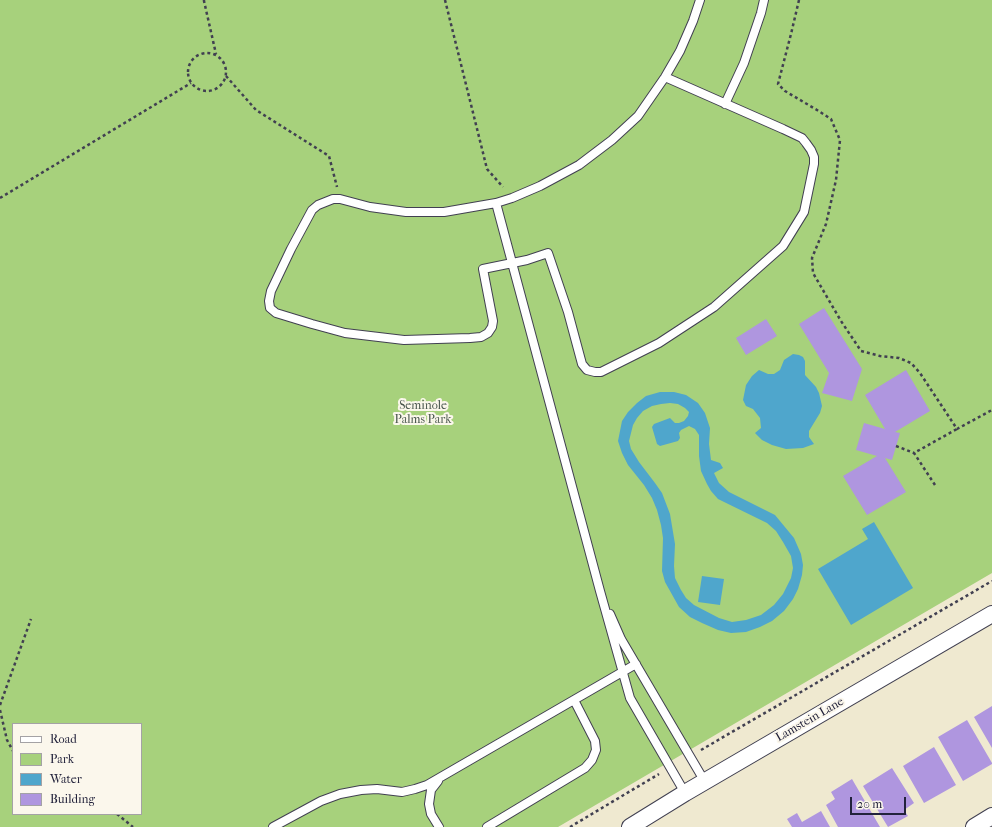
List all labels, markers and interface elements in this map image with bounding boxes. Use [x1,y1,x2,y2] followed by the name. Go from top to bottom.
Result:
[395,399,451,427] park label: Seminole Palms Park
[773,695,847,745] street label: Lamstein Lane
[12,723,142,815] legend
[50,732,77,746] text: Road
[50,752,74,766] text: Park
[50,772,82,786] text: Water
[852,789,908,815] scale bar
[50,792,95,806] text: Building
[857,797,882,811] text: 20 m

